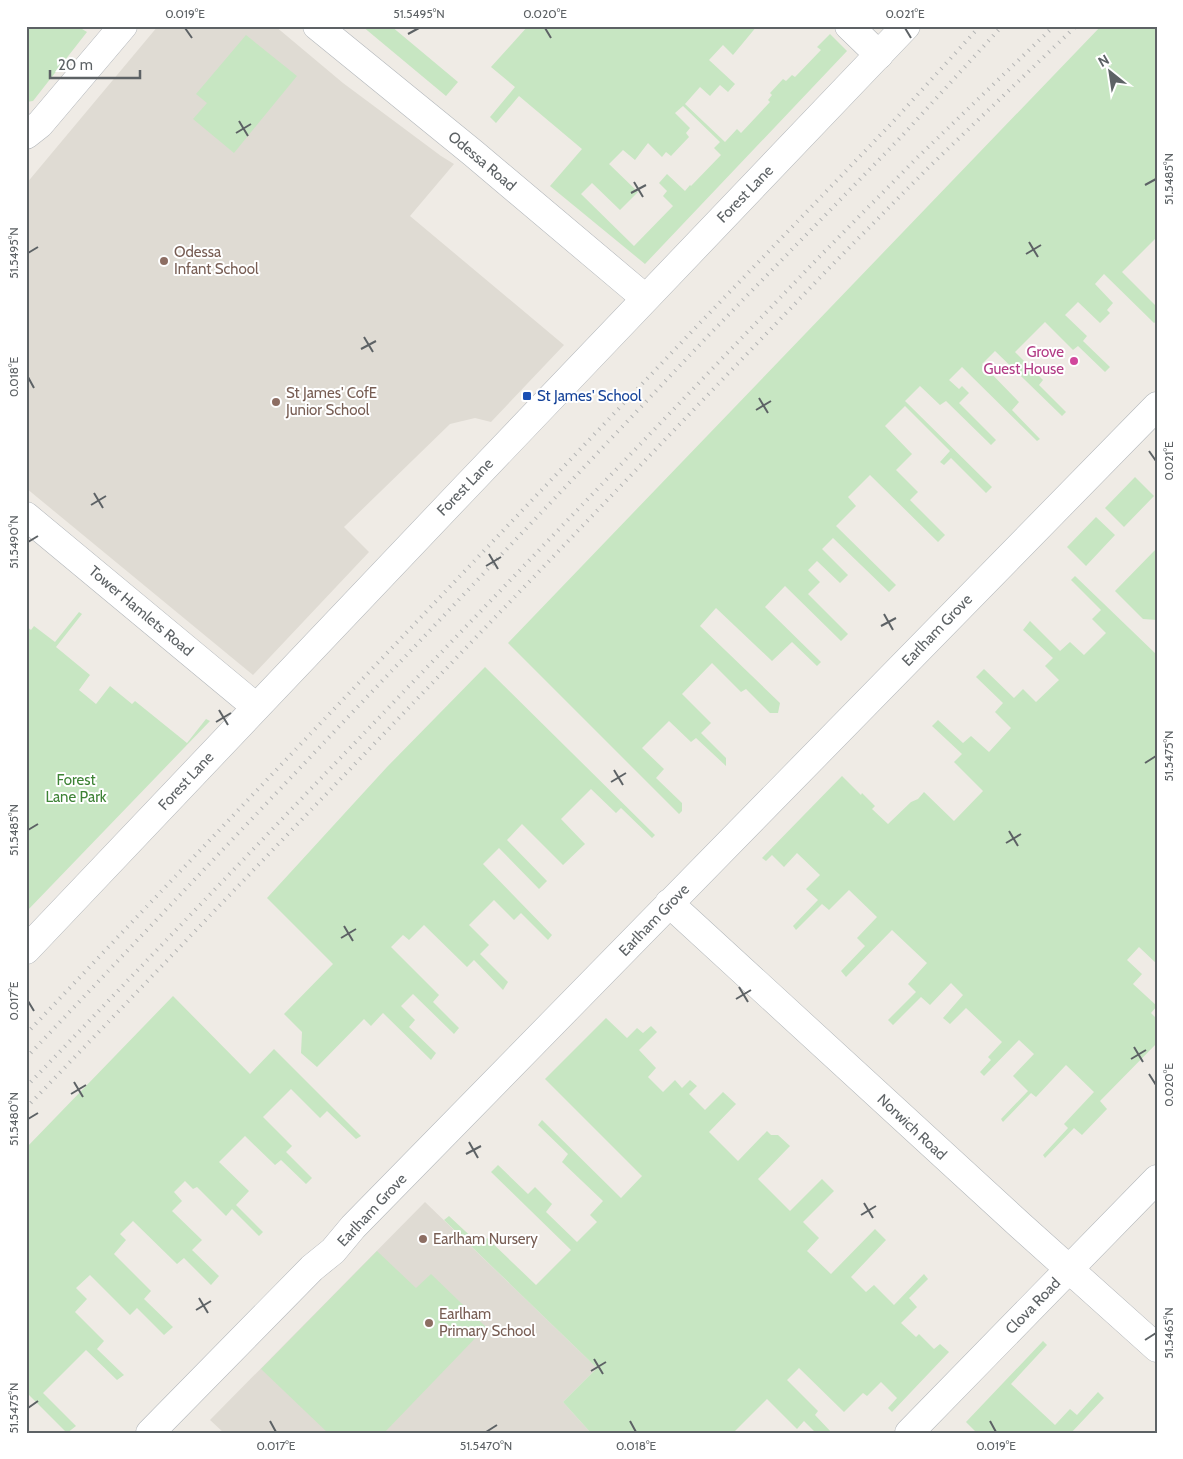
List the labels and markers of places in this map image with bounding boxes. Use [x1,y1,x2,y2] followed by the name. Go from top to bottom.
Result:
[174,243,259,278] place label: Odessa Infant School
[158,255,170,267] marker: Odessa Infant School
[983,343,1064,378] place label: Grove Guest House
[1068,355,1080,367] marker: Grove Guest House
[285,384,377,419] place label: St James' CofE Junior School
[537,387,642,405] place label: St James' School
[521,390,533,402] marker: St James' School
[270,396,282,408] marker: St James' CofE Junior School
[433,1230,538,1248] place label: Earlham Nursery
[417,1233,429,1245] marker: Earlham Nursery
[439,1305,536,1340] place label: Earlham Primary School
[423,1317,435,1329] marker: Earlham Primary School

